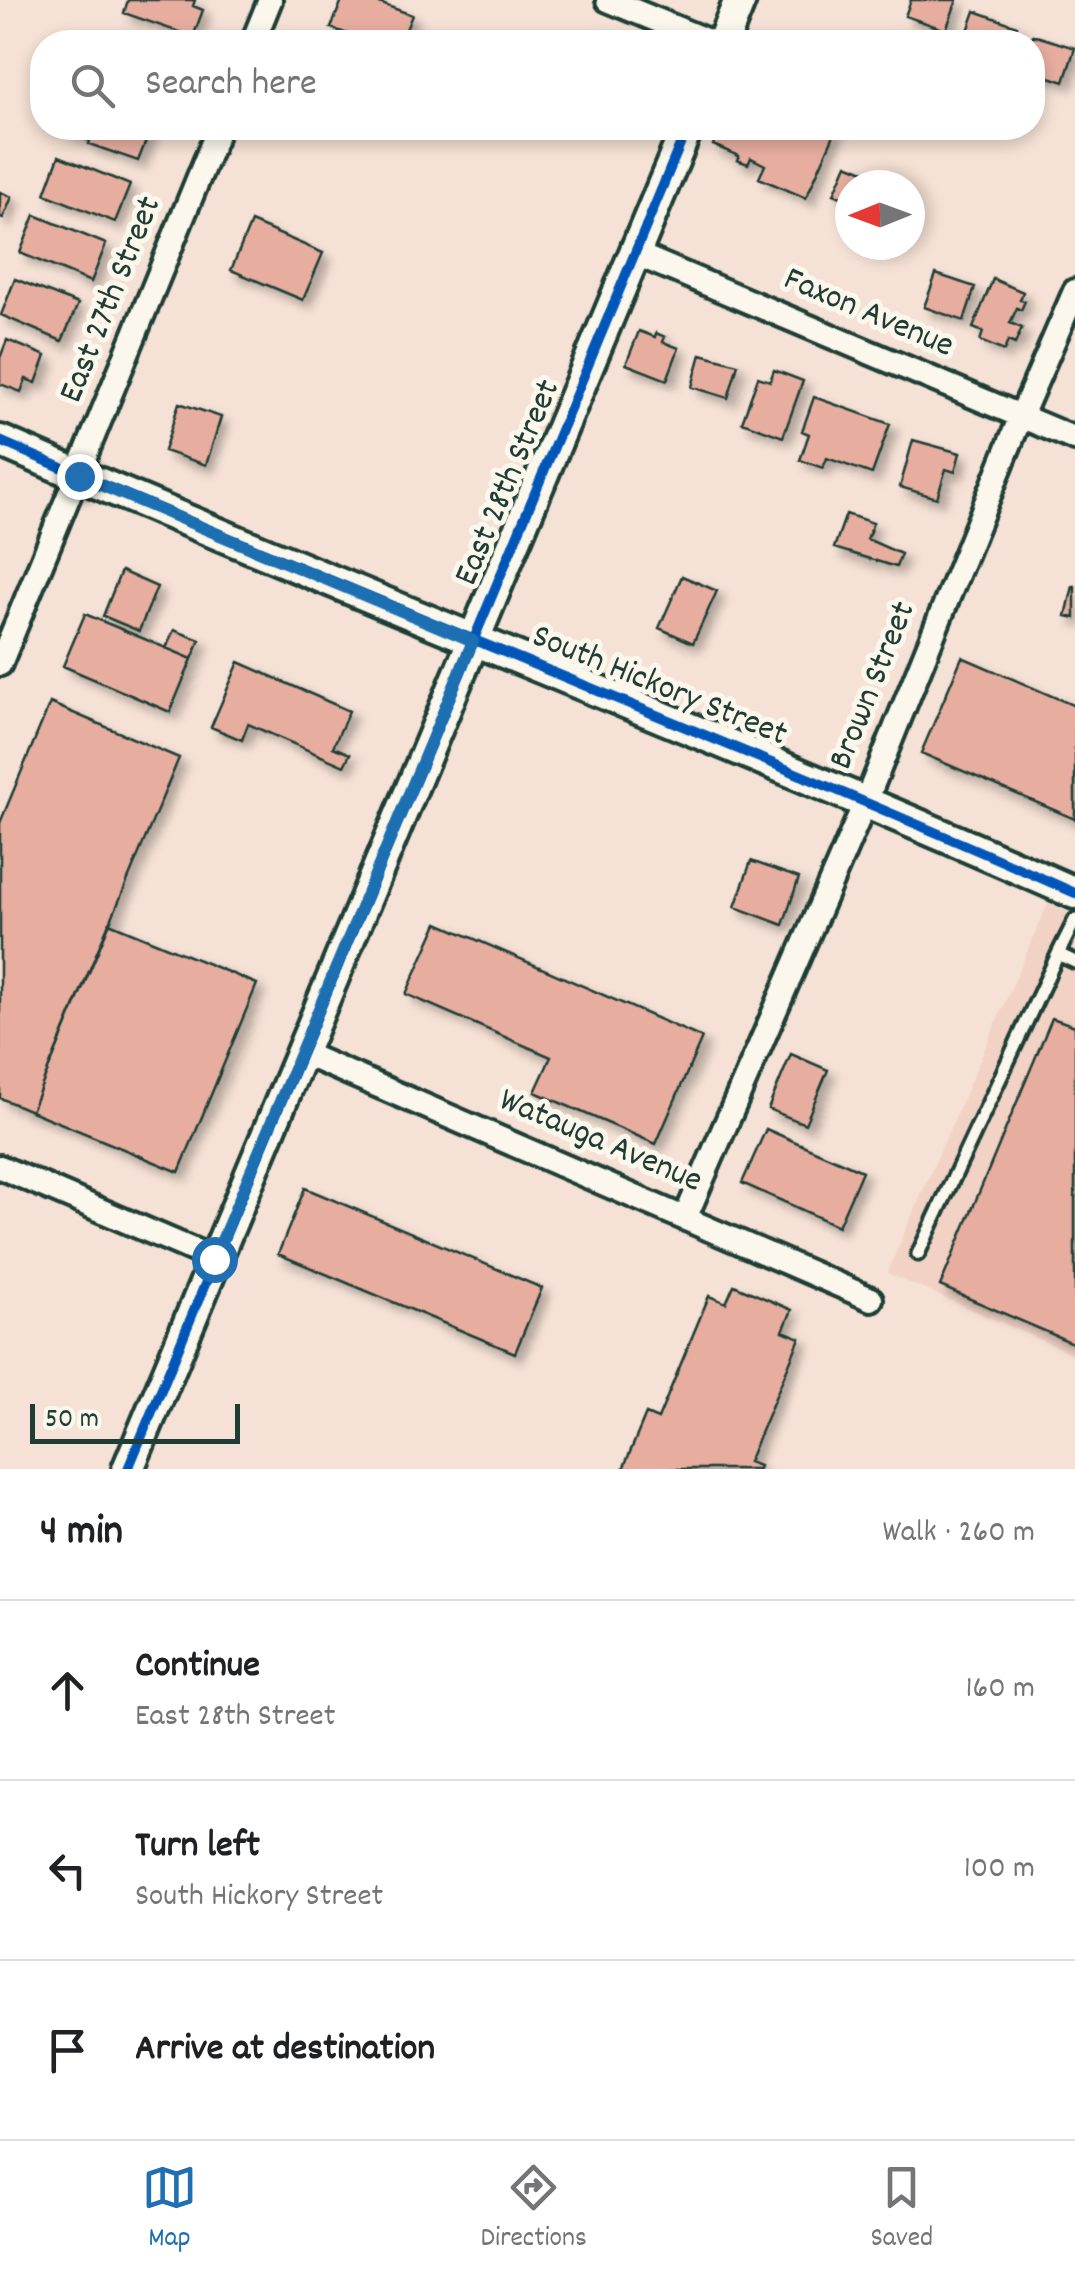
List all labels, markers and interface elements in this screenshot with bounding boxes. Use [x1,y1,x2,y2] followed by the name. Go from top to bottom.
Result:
[30,30,1045,140] search box
[65,58,120,113] icon: search
[145,58,317,113] text: Search here
[835,170,925,260] north arrow
[48,189,176,411] street label: East 27th Street
[775,256,961,372] street label: Faxon Avenue
[443,372,575,594] street label: East 28th Street
[57,454,103,500] route end
[818,595,930,777] street label: Brown Street
[524,613,794,761] street label: South Hickory Street
[491,1077,709,1207] street label: Watauga Avenue
[192,1237,238,1283] route start
[30,1399,240,1444] scale bar
[45,1401,99,1441] text: 50 m
[40,1504,123,1564] text: 4 min
[882,1511,1035,1557] text: Walk · 260 m
[135,1640,260,1695] text: Continue
[40,1663,95,1718] icon: ahead
[966,1667,1035,1713] text: 160 m
[135,1695,336,1741] text: East 28th Street
[135,1820,260,1875] text: Turn left
[40,1843,95,1898] icon: left
[964,1847,1035,1893] text: 100 m
[135,1875,383,1921] text: South Hickory Street
[40,2023,95,2078] icon: arrive
[135,2023,435,2078] text: Arrive at destination
[142,2160,197,2260] tab: Map
[481,2160,587,2260] tab: Directions
[871,2160,933,2260] tab: Saved

